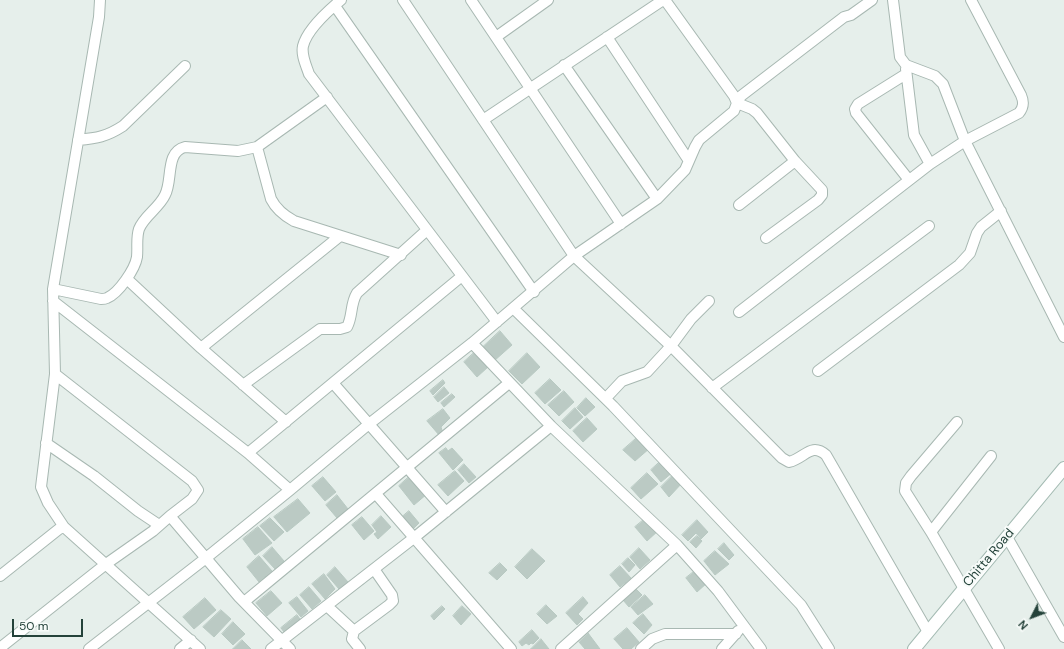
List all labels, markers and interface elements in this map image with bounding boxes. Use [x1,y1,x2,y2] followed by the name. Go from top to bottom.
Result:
[960,526,1018,590] street label: Chitta Road
[1012,597,1052,637] north arrow
[14,611,85,637] scale bar
[1015,617,1031,633] text: N
[19,618,48,634] text: 50 m

